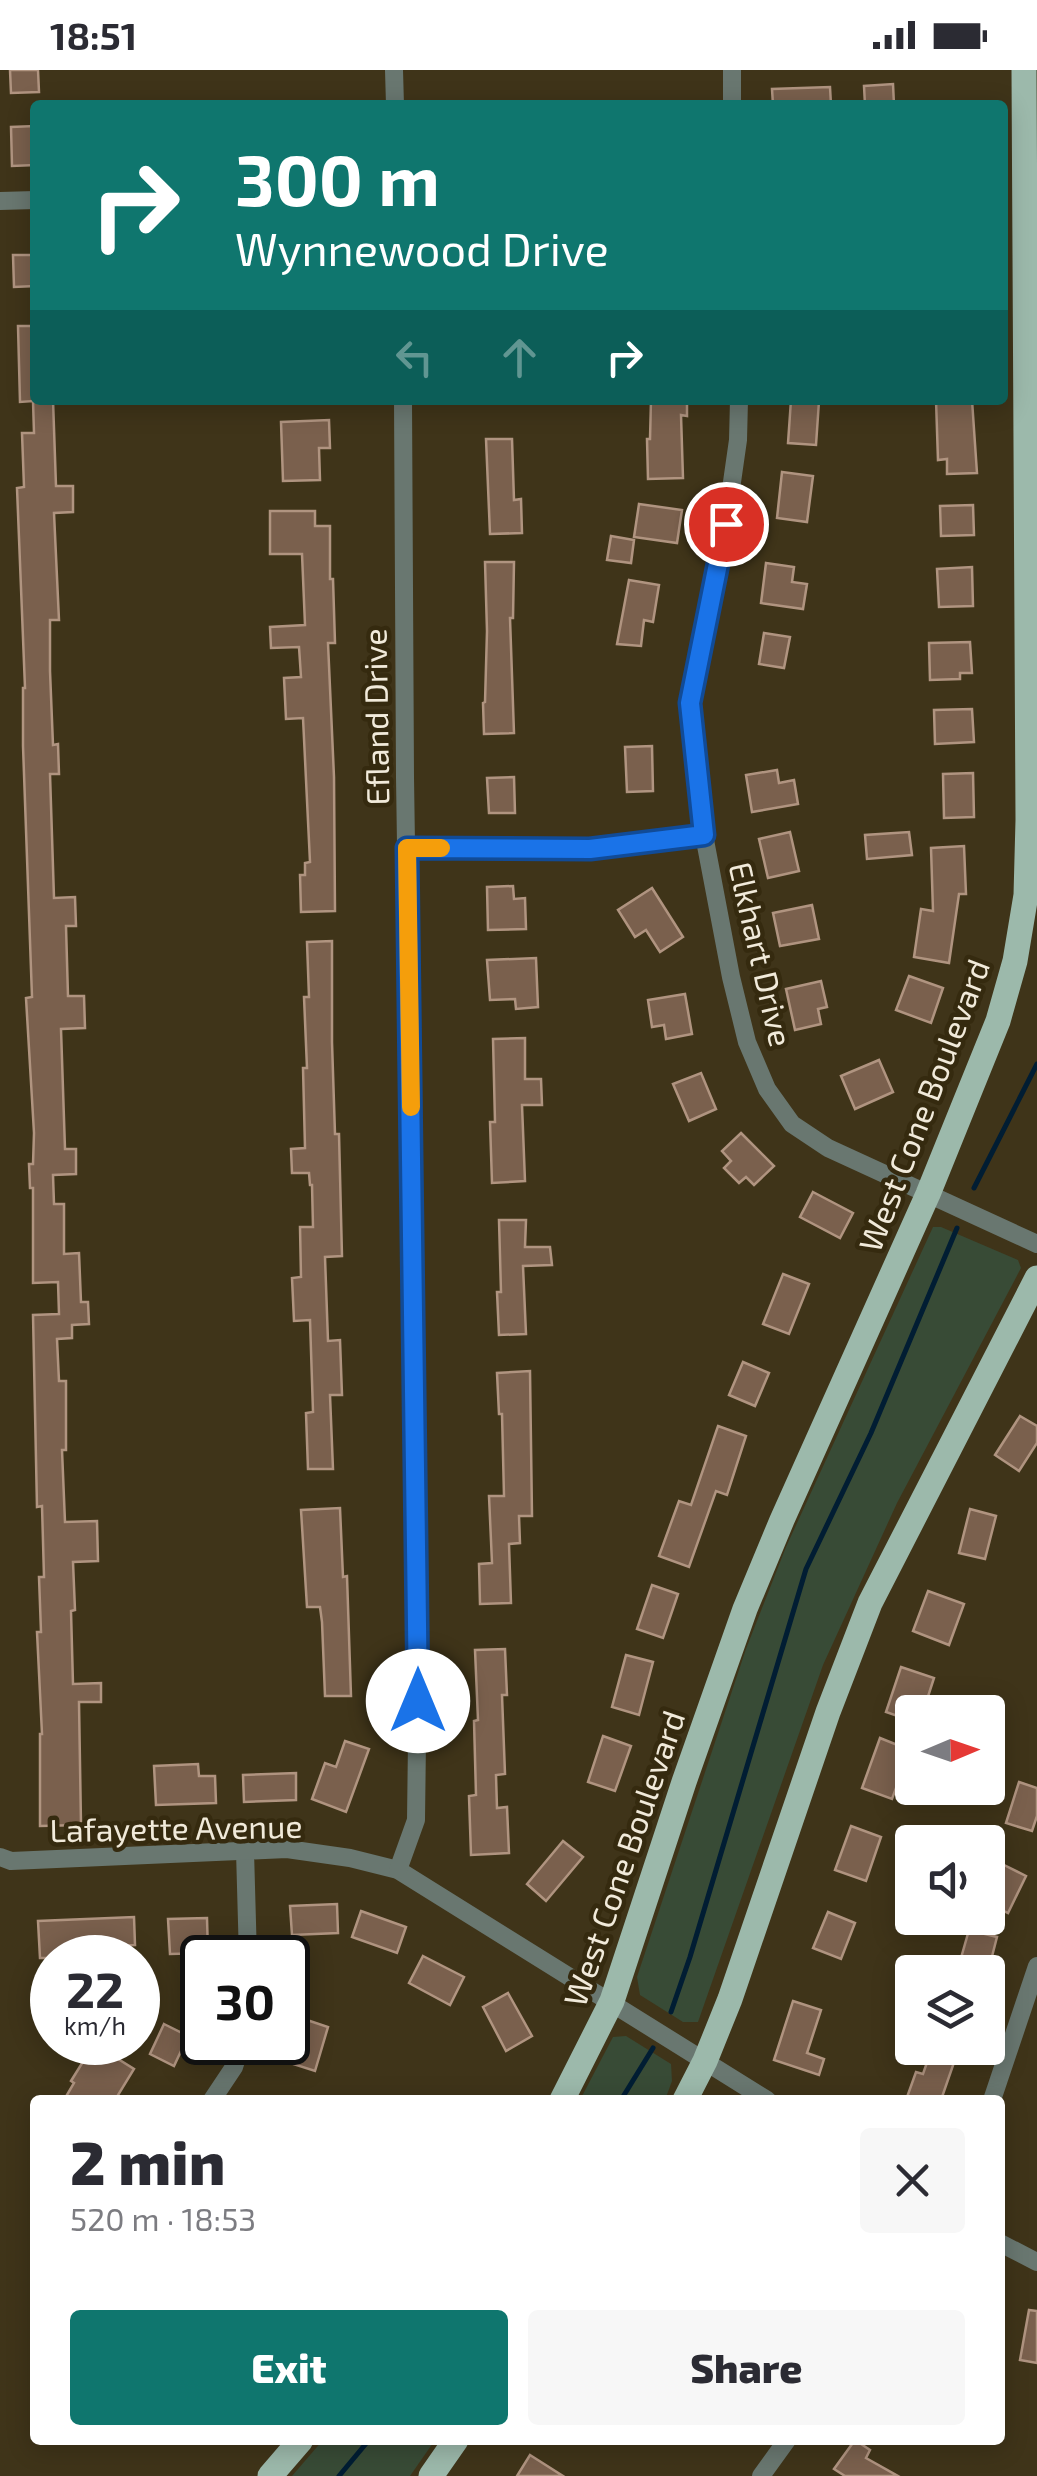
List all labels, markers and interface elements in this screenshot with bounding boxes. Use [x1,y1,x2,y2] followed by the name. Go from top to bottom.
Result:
[50,12,137,58] text: 18:51
[235,136,440,220] text: 300 m
[70,140,200,270] icon: right
[235,221,609,275] text: Wynnewood Drive
[387,330,442,385] icon: left
[492,330,547,385] icon: ahead
[597,330,652,385] icon: right
[684,482,769,567] pin
[699,497,754,552] icon: arrive
[354,628,396,806] street label: Efland Drive
[722,858,802,1050] street label: Elkhart Drive
[850,954,996,1256] street label: West Cone Boulevard
[366,1649,470,1753] position arrow
[895,1695,1005,1805] north arrow
[895,1695,1005,2065] map controls
[555,1705,691,2011] street label: West Cone Boulevard
[49,1806,303,1848] street label: Lafayette Avenue
[895,1825,1005,1935] button: sound
[180,1935,310,2065] speed limit sign: 30
[895,1955,1005,2065] button: layers
[66,1958,124,2018] text: 22
[64,2010,126,2040] text: km/h
[70,2125,225,2197] text: 2 min
[860,2128,965,2233] button: close
[70,2199,256,2237] text: 520 m · 18:53
[70,2310,508,2425] button: Exit
[528,2310,965,2425] button: Share

